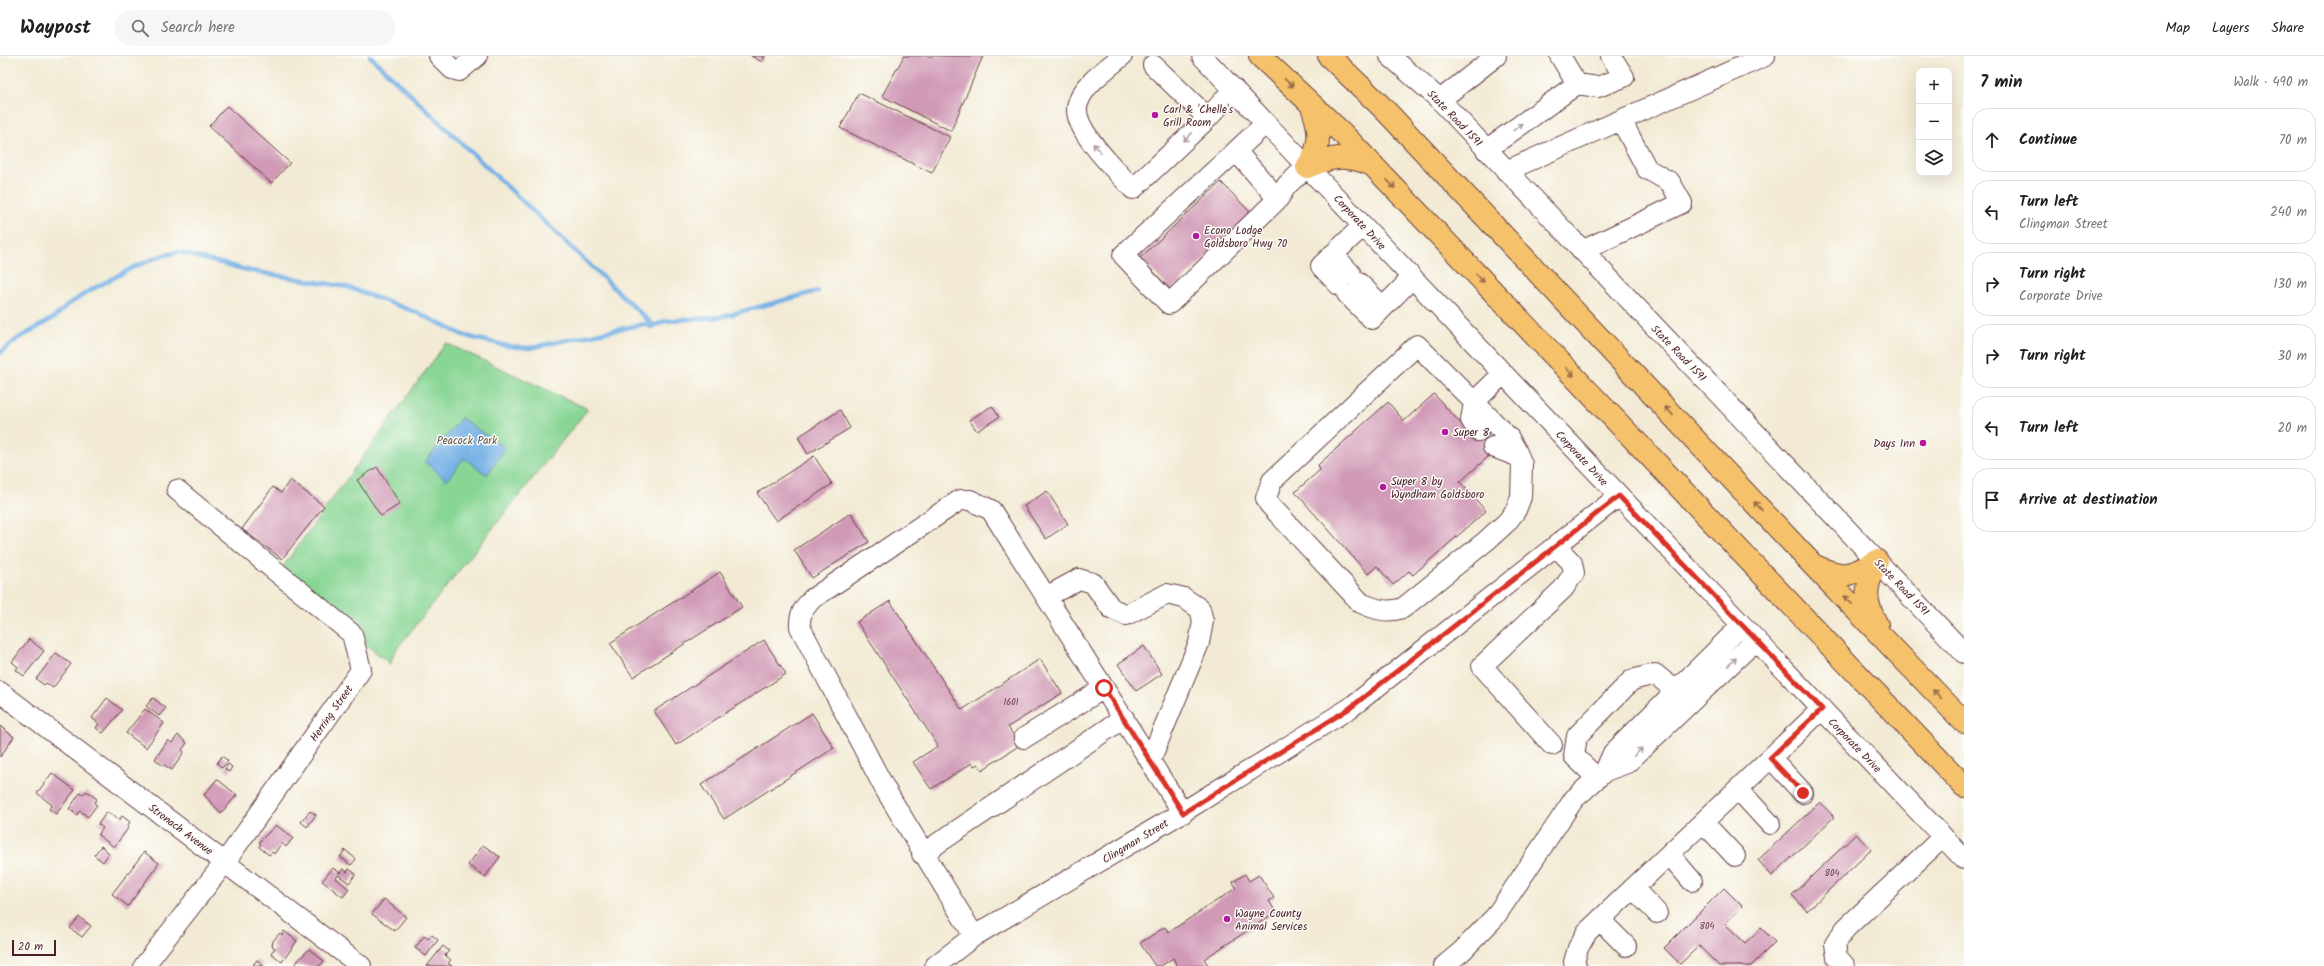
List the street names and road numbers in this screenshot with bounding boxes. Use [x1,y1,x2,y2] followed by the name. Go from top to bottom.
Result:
[1422,86,1486,151] street label: State Road 1591
[1329,191,1390,255] street label: Corporate Drive
[1646,321,1710,386] street label: State Road 1591
[1551,427,1612,491] street label: Corporate Drive
[1869,555,1933,620] street label: State Road 1591
[306,681,358,746] street label: Herring Street
[1823,714,1885,777] street label: Corporate Drive
[144,799,217,860] street label: Stronach Avenue
[1099,814,1173,869] street label: Clingman Street

